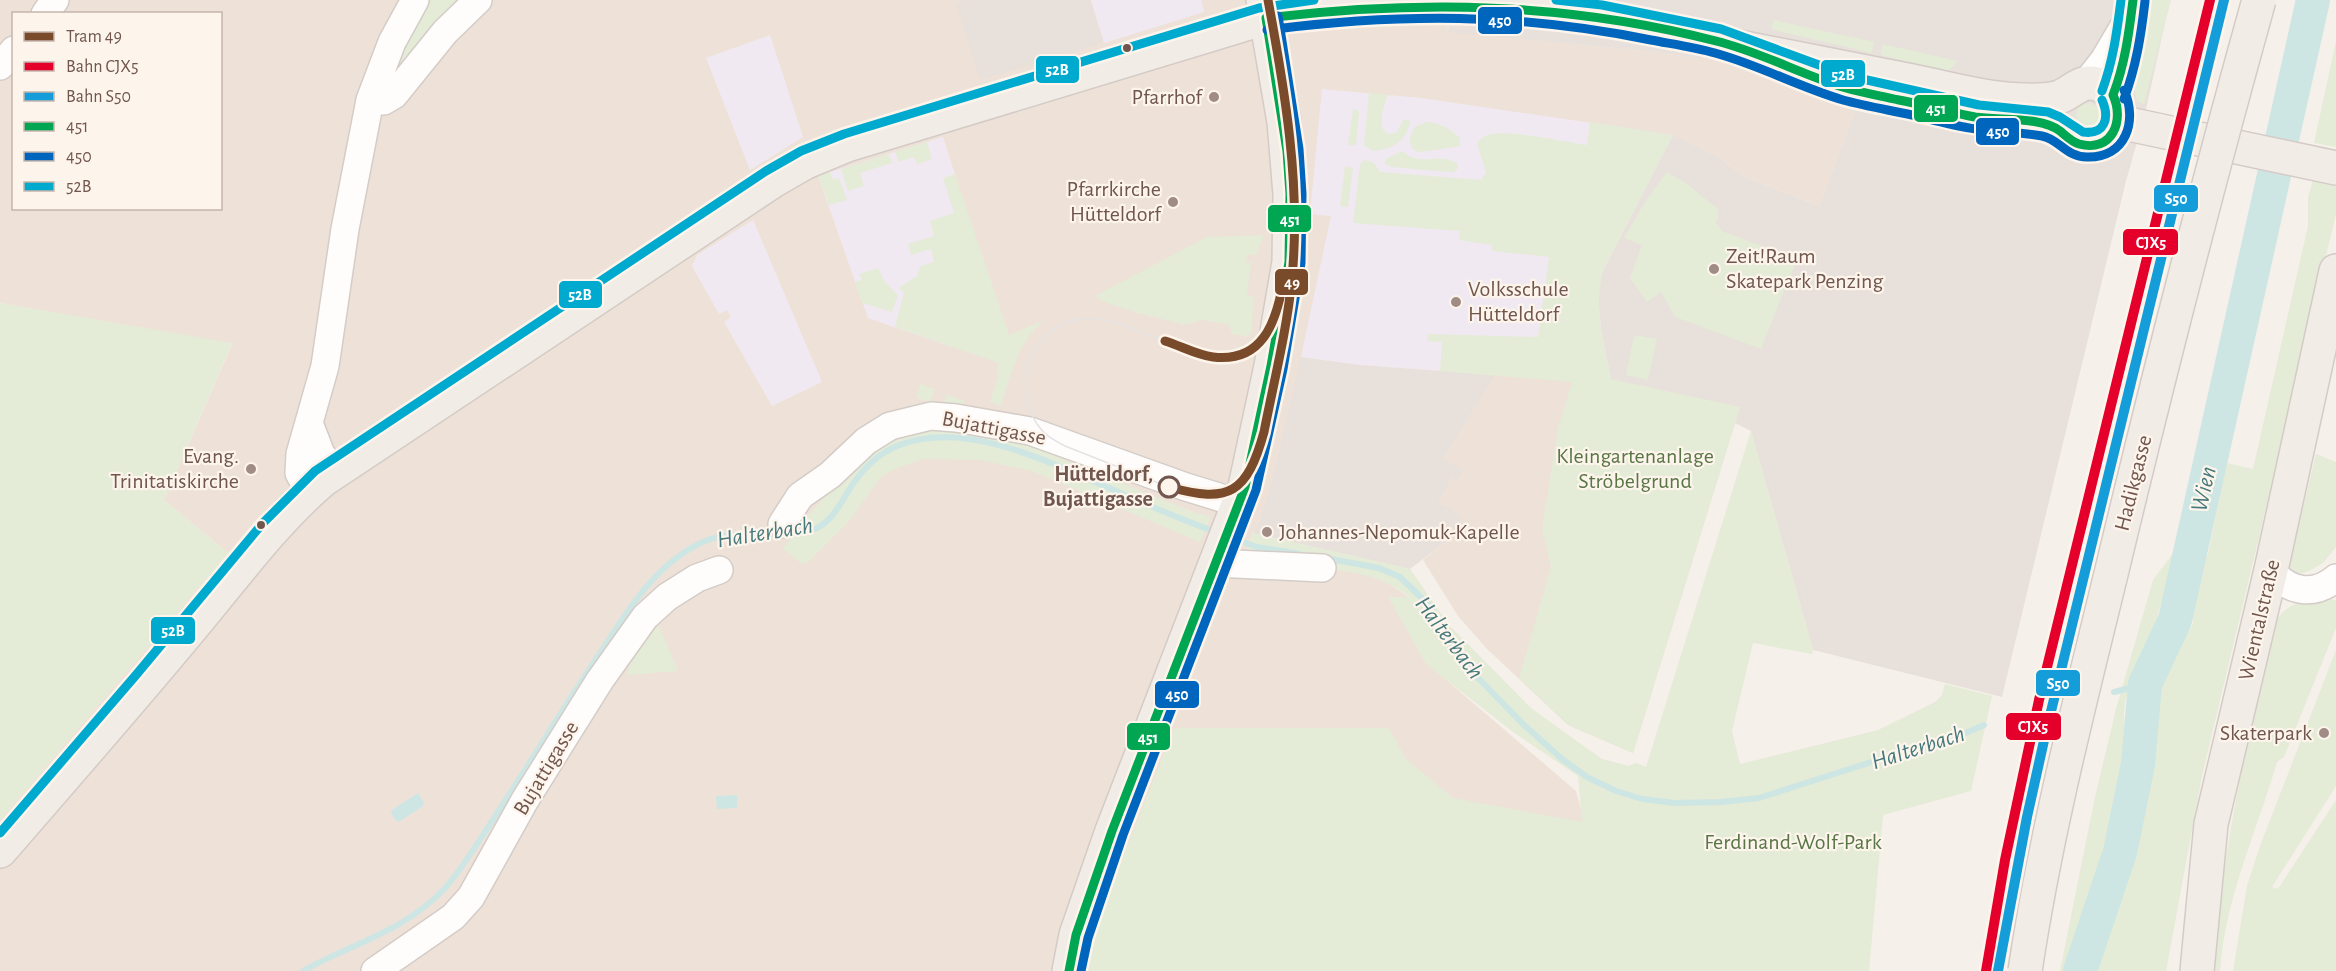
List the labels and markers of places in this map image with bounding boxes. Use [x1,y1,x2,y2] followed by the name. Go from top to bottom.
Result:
[1121,42,1133,54] unlabelled marker
[1131,86,1203,108] place label: Pfarrhof
[1207,90,1221,104] marker: Pfarrhof
[1066,178,1162,225] place label: Pfarrkirche Hütteldorf
[1166,195,1180,209] marker: Pfarrkirche Hütteldorf
[1726,245,1883,292] place label: Zeit!Raum Skatepark Penzing
[1707,262,1721,276] marker: Zeit!Raum Skatepark Penzing
[1468,278,1569,325] place label: Volksschule Hütteldorf
[1449,295,1463,309] marker: Volksschule Hütteldorf
[110,445,239,492] place label: Evang. Trinitatiskirche
[244,462,258,476] marker: Evang. Trinitatiskirche
[1043,463,1153,511] place label: Hütteldorf, Bujattigasse
[1158,476,1180,498] marker: Hütteldorf, Bujattigasse
[255,519,267,531] unlabelled marker
[1279,521,1520,543] place label: Johannes-Nepomuk-Kapelle
[1260,525,1274,539] marker: Johannes-Nepomuk-Kapelle
[2220,722,2312,744] place label: Skaterpark
[2317,726,2331,740] marker: Skaterpark

